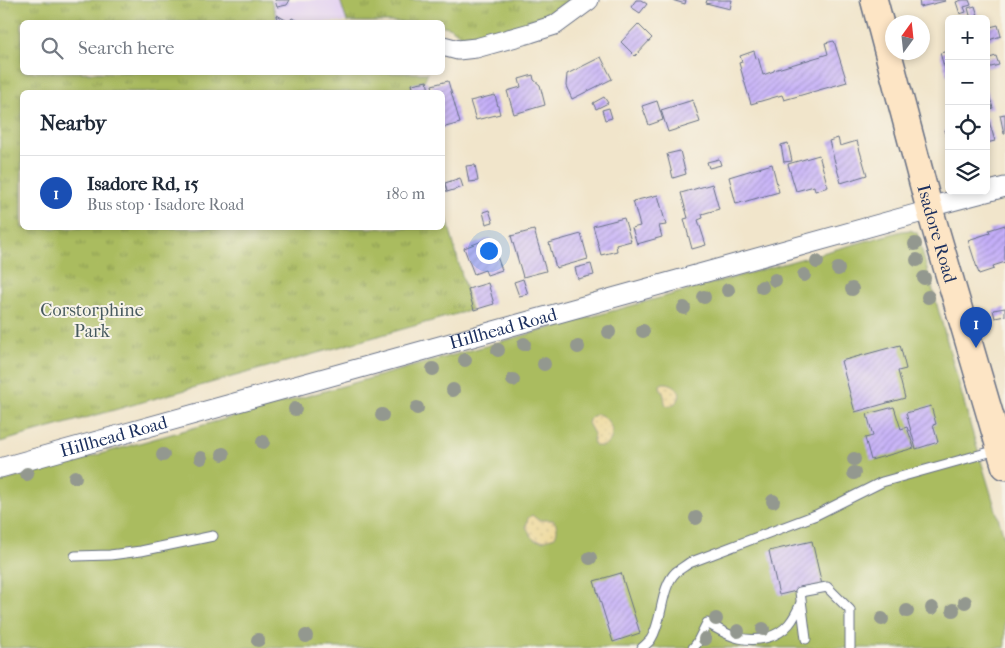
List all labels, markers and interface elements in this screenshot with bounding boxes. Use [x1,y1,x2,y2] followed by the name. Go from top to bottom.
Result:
[885,15,930,60] north arrow
[945,15,990,195] map controls
[945,15,990,60] button: +
[20,20,445,75] search box
[38,34,66,62] icon: search
[78,37,174,59] text: Search here
[945,60,990,105] button: −
[945,105,990,150] button: locate
[40,111,106,135] text: Nearby
[945,150,990,195] button: layers
[87,173,199,195] text: Isadore Rd, 15
[913,182,961,285] street label: Isadore Road
[53,184,59,203] text: 1
[386,184,425,203] text: 180 m
[87,195,244,214] text: Bus stop · Isadore Road
[476,238,502,264] your location
[40,300,144,342] park label: Corstorphine Park
[447,303,559,353] street label: Hillhead Road
[960,307,992,348] pin: 1
[58,411,170,461] street label: Hillhead Road

